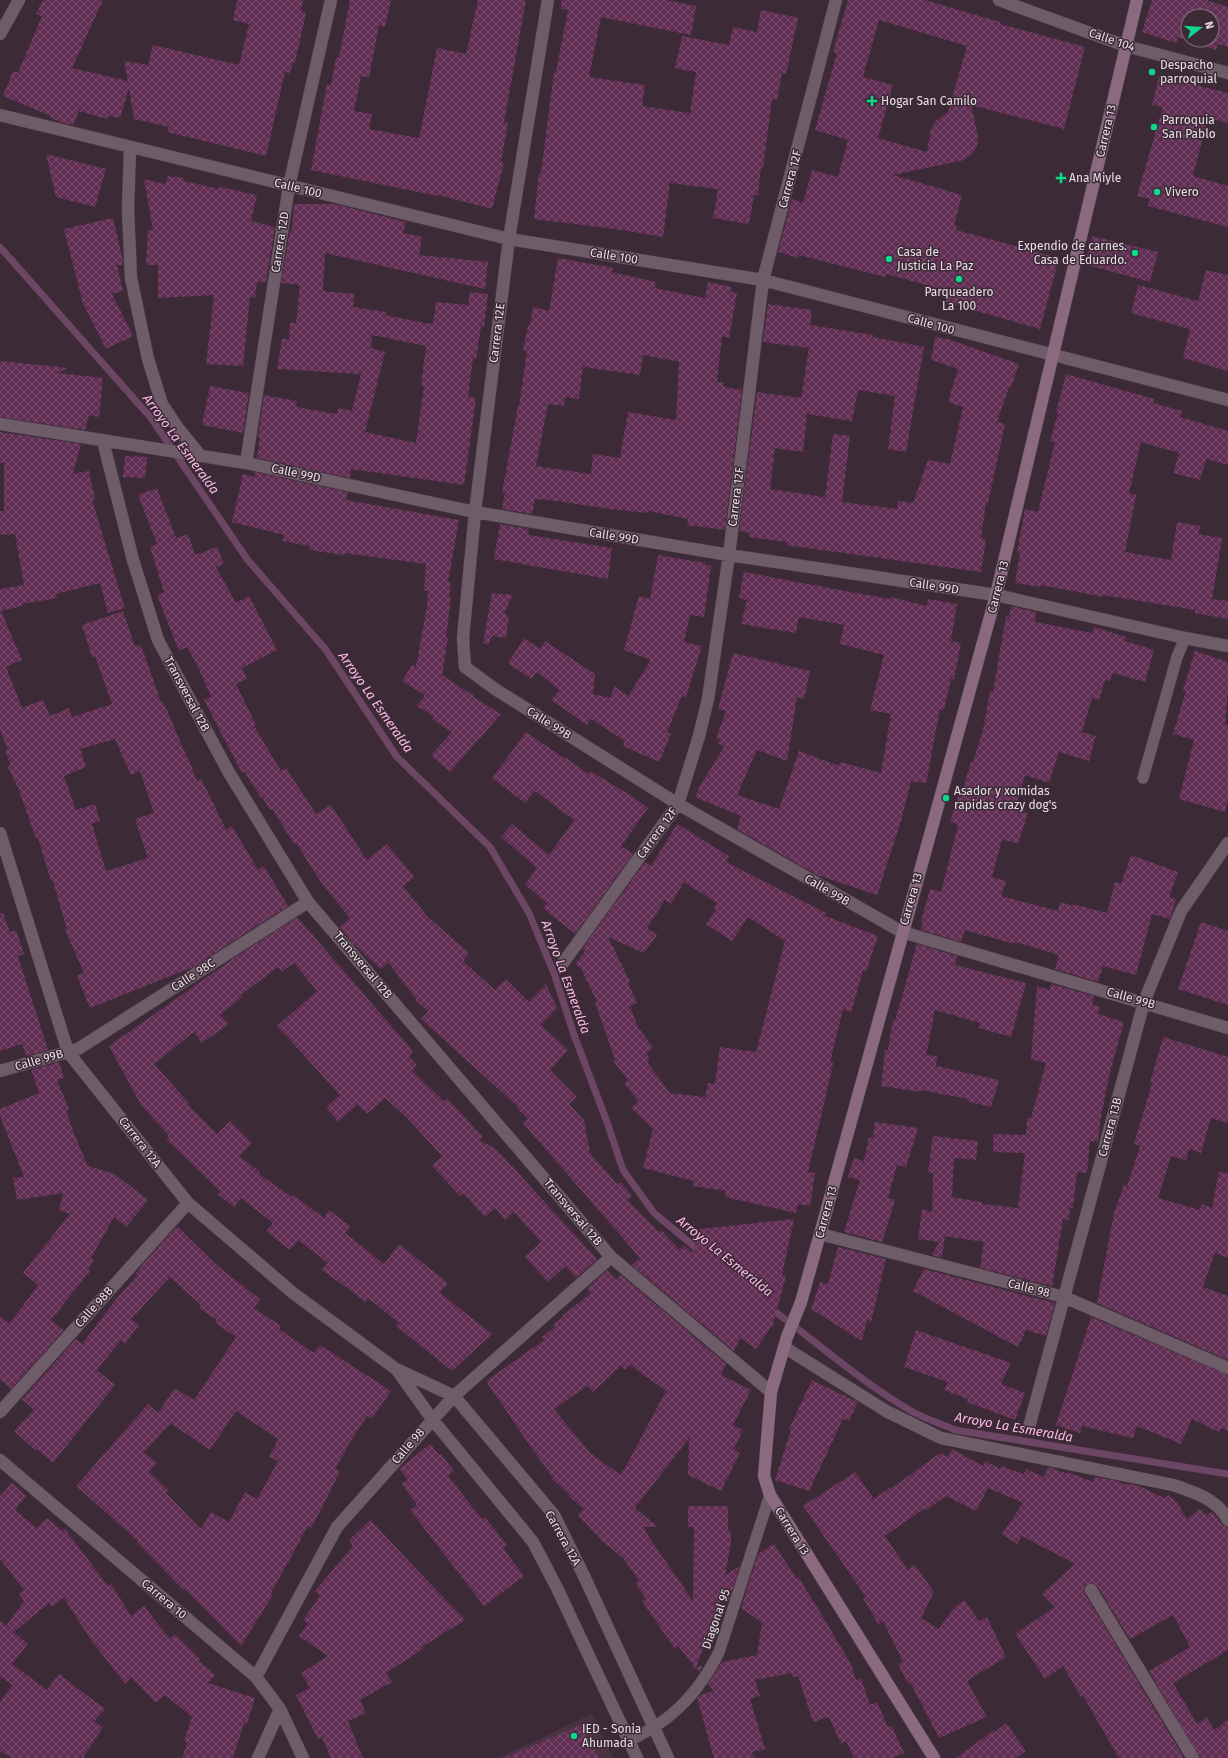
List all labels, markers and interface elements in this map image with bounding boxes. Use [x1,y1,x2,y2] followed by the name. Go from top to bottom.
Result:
[1180,8,1220,48] north arrow
[1202,20,1216,31] text: N
[1087,26,1138,55] street label: Calle 104
[1160,58,1217,86] place label: Despacho parroquial
[1147,67,1157,77] marker: Despacho parroquial
[881,94,977,108] place label: Hogar San Camilo
[866,95,878,107] marker: Hogar San Camilo
[1093,103,1119,159] street label: Carrera 13
[1162,113,1216,141] place label: Parroquia San Pablo
[1149,122,1159,132] marker: Parroquia San Pablo
[776,148,804,210] street label: Carrera 12F
[1069,171,1121,185] place label: Ana Miyle
[1056,173,1066,183] marker: Ana Miyle
[273,175,323,201] street label: Calle 100
[1165,185,1199,199] place label: Vivero
[1152,187,1162,197] marker: Vivero
[268,210,292,273] street label: Carrera 12D
[1018,239,1127,267] place label: Expendio de carnes. Casa de Eduardo.
[589,245,639,267] street label: Calle 100
[897,245,973,273] place label: Casa de Justicia La Paz
[1130,248,1140,258] marker: Expendio de carnes. Casa de Eduardo.
[884,254,894,264] marker: Casa de Justicia La Paz
[954,274,964,284] marker: Parqueadero La 100
[924,285,994,313] place label: Parqueadero La 100
[486,302,508,364] street label: Carrera 12E
[906,311,956,337] street label: Calle 100
[139,390,222,497] water label: Arroyo La Esmeralda
[270,461,322,485] street label: Calle 99D
[725,467,747,527] street label: Carrera 12F
[588,525,640,547] street label: Calle 99D
[985,559,1011,615] street label: Carrera 13
[908,575,960,597] street label: Calle 99D
[335,648,416,755] water label: Arroyo La Esmeralda
[161,654,213,734] street label: Transversal 12B
[524,704,574,742] street label: Calle 99B
[954,784,1057,812] place label: Asador y xomidas rapidas crazy dog's
[941,793,951,803] marker: Asador y xomidas rapidas crazy dog's
[634,805,680,861] street label: Carrera 12F
[897,871,925,927] street label: Carrera 13
[802,872,852,908] street label: Calle 99B
[538,917,593,1036] water label: Arroyo La Esmeralda
[331,929,395,1001] street label: Transversal 12B
[168,956,218,994] street label: Calle 98C
[1105,984,1157,1012] street label: Calle 99B
[13,1046,65,1074] street label: Calle 99B
[1095,1096,1125,1158] street label: Carrera 13B
[116,1114,164,1170] street label: Carrera 12A
[541,1176,605,1248] street label: Transversal 12B
[812,1184,840,1240] street label: Carrera 13
[673,1212,776,1299] water label: Arroyo La Esmeralda
[1007,1276,1052,1300] street label: Calle 98
[72,1284,116,1330] street label: Calle 98B
[953,1409,1074,1445] water label: Arroyo La Esmeralda
[389,1425,428,1467] street label: Calle 98
[772,1505,812,1557] street label: Carrera 13
[542,1508,584,1568] street label: Carrera 12A
[139,1576,190,1622] street label: Carrera 10
[699,1587,733,1651] street label: Diagonal 95
[582,1722,641,1750] place label: IED - Sonia Ahumada
[569,1731,579,1741] marker: IED - Sonia Ahumada

